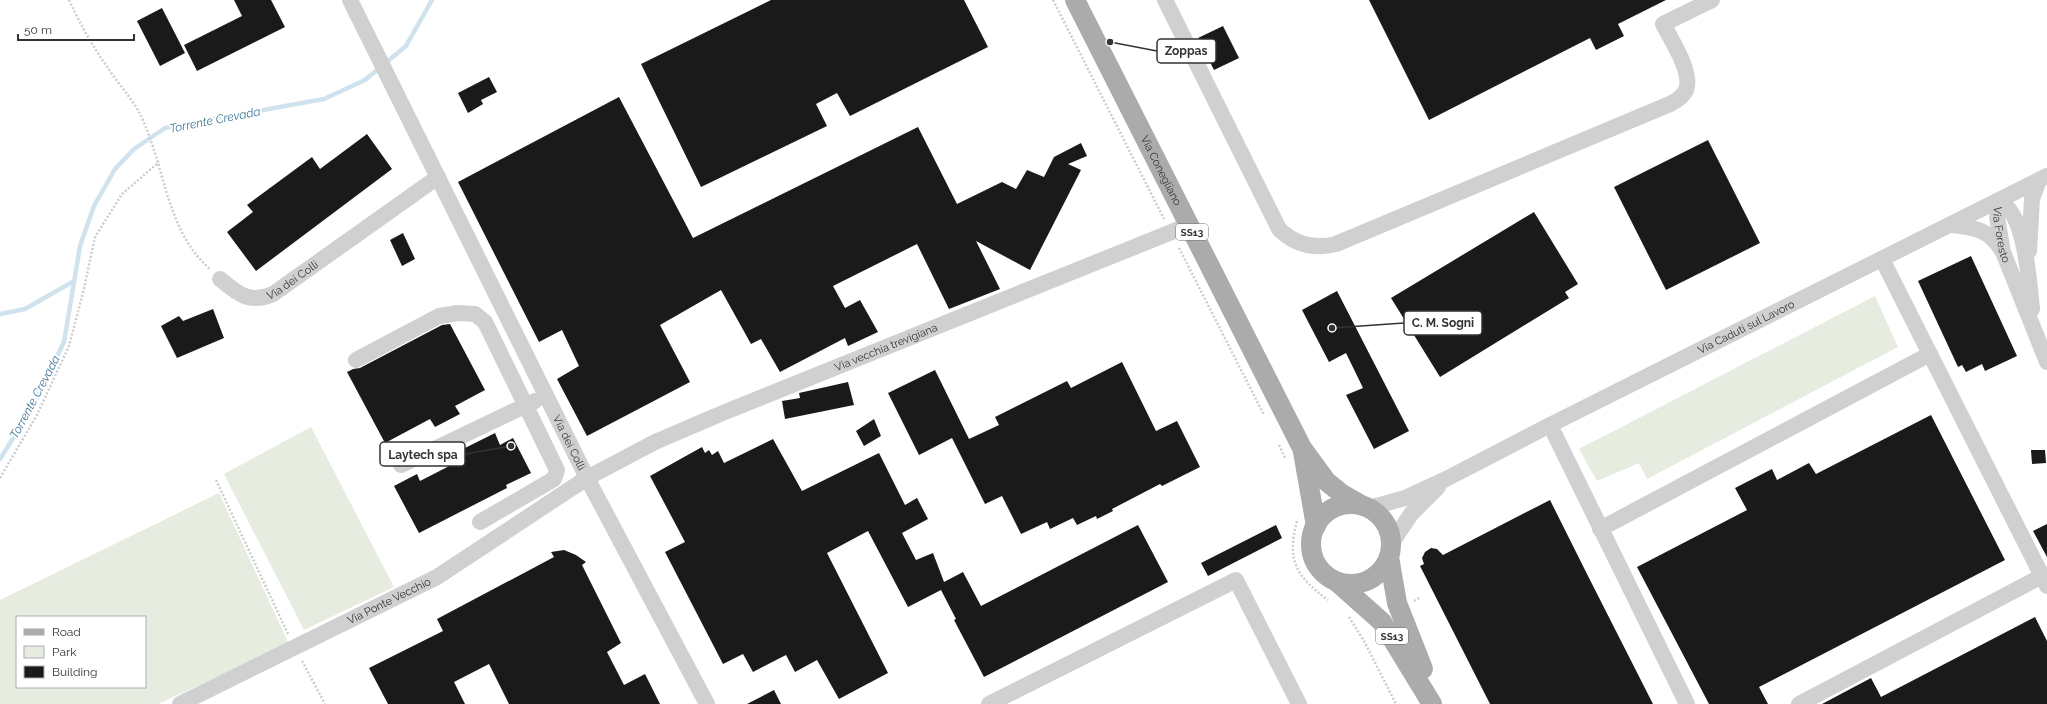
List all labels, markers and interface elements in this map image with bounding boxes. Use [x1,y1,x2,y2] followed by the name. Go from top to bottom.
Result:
[18,16,134,42] scale bar
[24,23,52,37] text: 50 m
[1157,39,1216,63] callout: Zoppas
[1165,44,1207,58] text: Zoppas
[168,104,262,136] water label: Torrente Crevada
[1138,133,1184,208] street label: Via Conegliano
[1990,206,2013,265] street label: Via Foresto
[1176,224,1208,240] road number: SS13
[265,258,321,303] street label: Via dei Colli
[1696,297,1797,357] street label: Via Caduti sul Lavoro
[1404,311,1482,335] callout: C. M. Sogni
[1412,316,1474,330] text: C. M. Sogni
[833,321,939,374] street label: Via vecchia trevigiana
[7,353,63,441] water label: Torrente Crevada
[550,413,588,472] street label: Via dei Colli
[380,442,465,466] callout: Laytech spa
[388,448,458,462] text: Laytech spa
[345,575,433,627] street label: Via Ponte Vecchio
[16,616,146,688] legend
[52,625,81,639] text: Road
[1376,628,1408,644] road number: SS13
[52,645,77,659] text: Park
[52,665,98,679] text: Building

